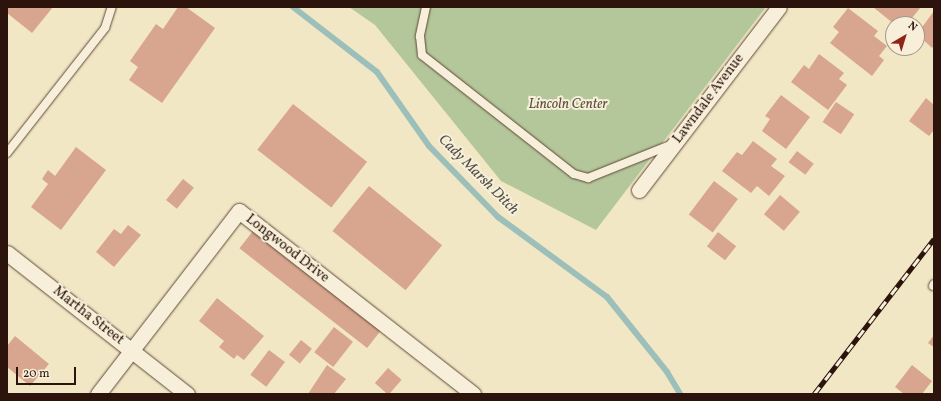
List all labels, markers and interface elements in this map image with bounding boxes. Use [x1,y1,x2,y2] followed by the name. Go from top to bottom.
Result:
[885,16,925,56] north arrow
[904,19,920,35] text: N
[670,51,748,147] street label: Lawndale Avenue
[528,97,608,113] park label: Lincoln Center
[434,131,522,219] water label: Cady Marsh Ditch
[242,211,332,287] street label: Longwood Drive
[49,283,127,349] street label: Martha Street
[18,359,78,385] scale bar
[23,366,50,382] text: 20 m

